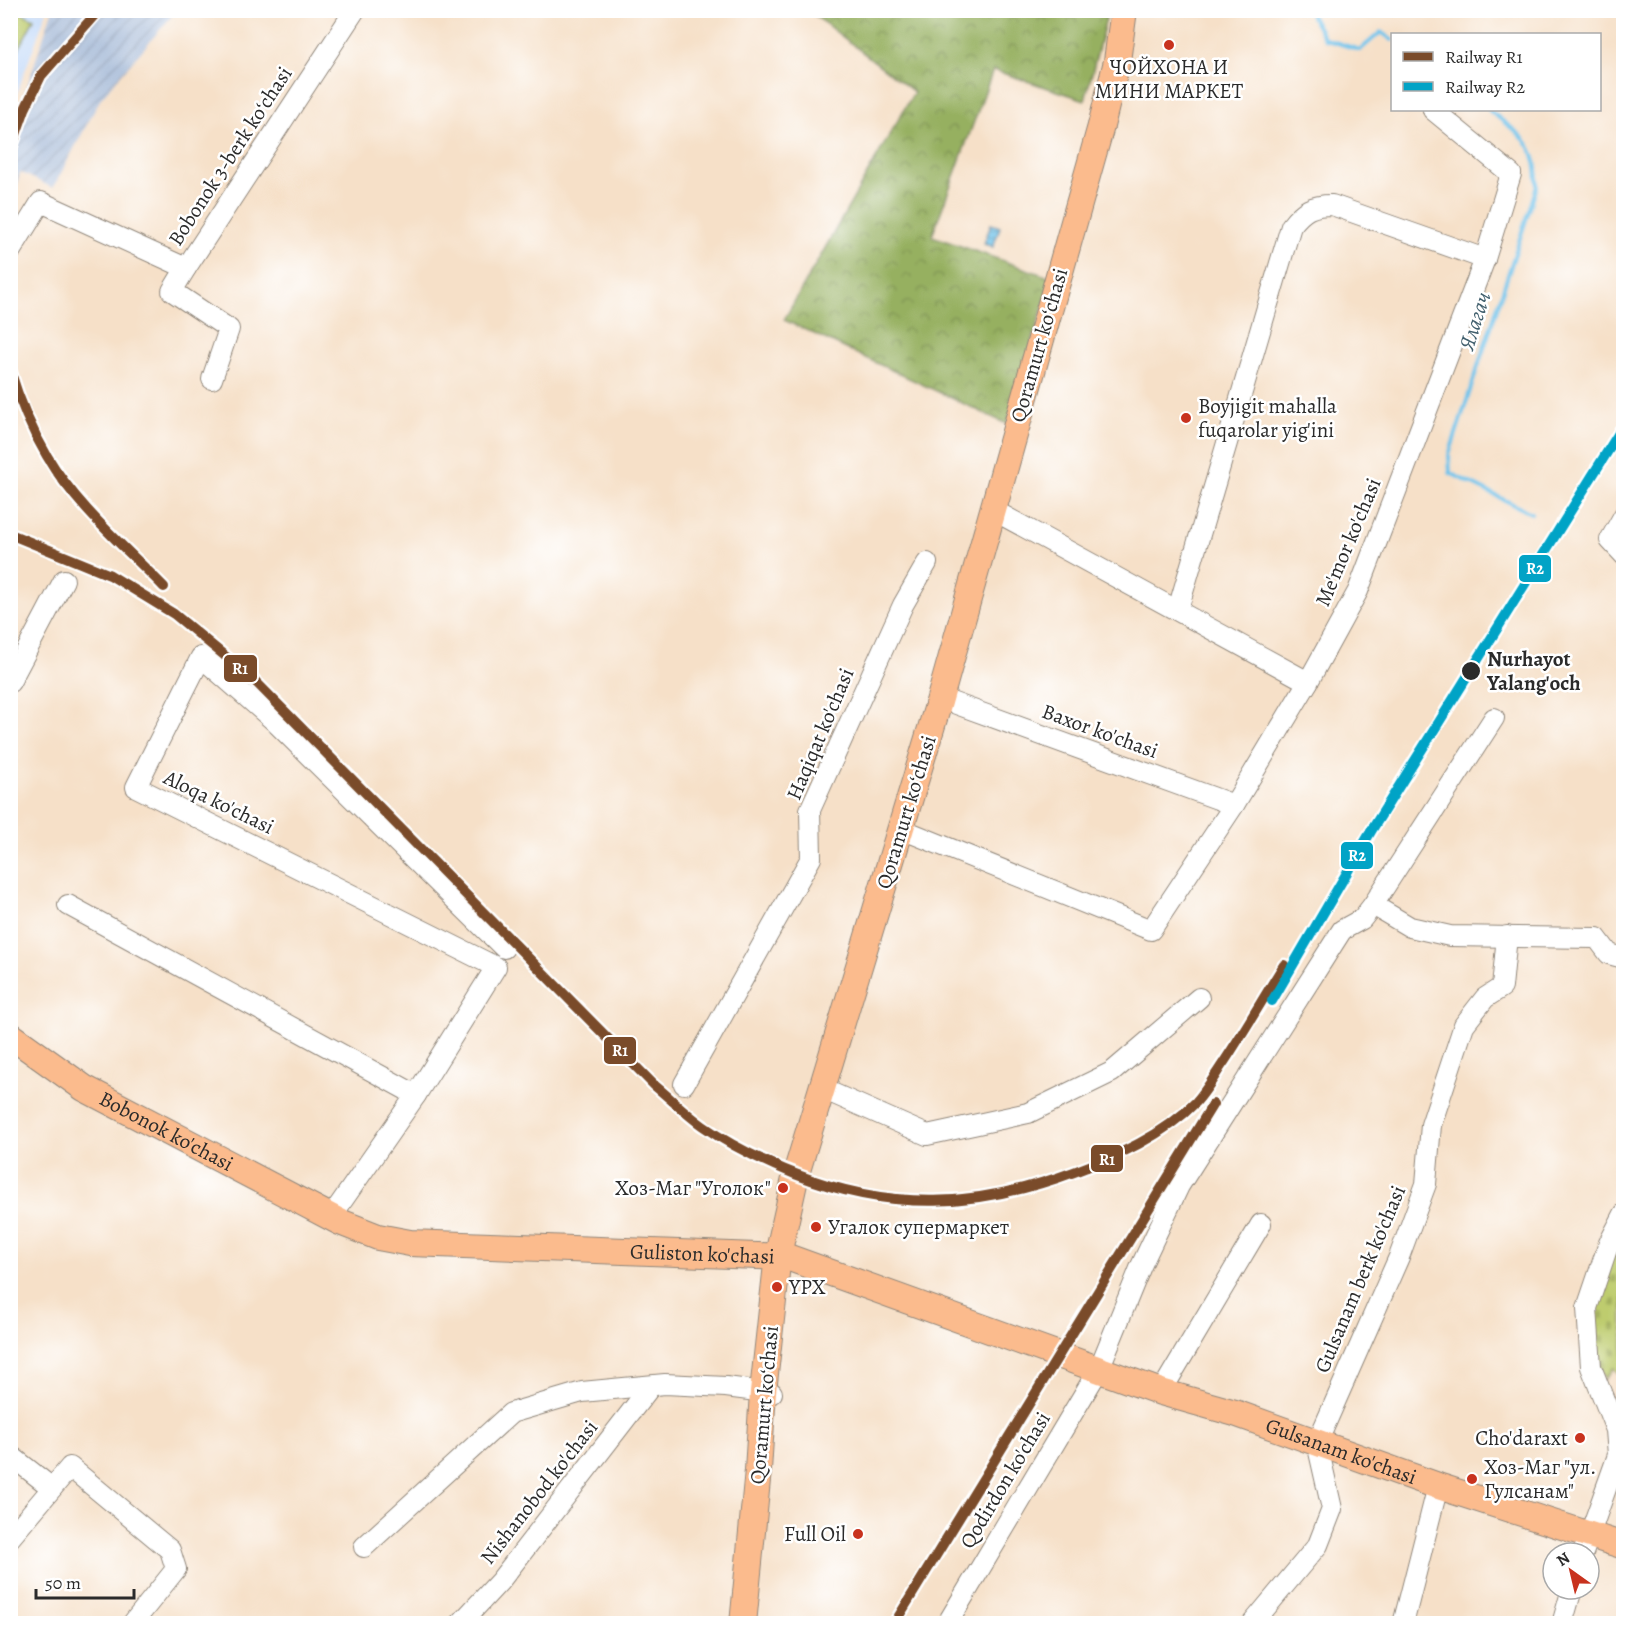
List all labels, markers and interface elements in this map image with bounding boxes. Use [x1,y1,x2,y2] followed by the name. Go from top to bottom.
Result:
[1391,33,1601,111] legend
[1162,38,1176,52] marker: ЧОЙХОНА И МИНИ МАРКЕТ
[1445,45,1523,69] text: Railway R1
[1095,53,1244,105] place label: ЧОЙХОНА И МИНИ МАРКЕТ
[162,61,299,251] street label: Bobonok 3-berk koʻchasi
[1445,75,1526,99] text: Railway R2
[1004,265,1074,425] street label: Qoramurt koʻchasi
[1451,288,1498,355] water label: Ялагач
[1198,392,1337,444] place label: Boyjigit mahalla fuqarolar yig'ini
[1179,411,1193,425] marker: Boyjigit mahalla fuqarolar yig'ini
[1308,474,1388,610] street label: Me'mor ko'chasi
[1518,554,1552,583] line badge: R2
[1526,558,1544,580] text: R2
[1486,645,1581,697] place label: Nurhayot Yalang'och
[223,654,258,683] line badge: R1
[232,658,248,680] text: R1
[1460,660,1482,682] marker: Nurhayot Yalang'och
[780,664,860,804] street label: Haqiqat ko'chasi
[1038,697,1162,765] street label: Baxor ko'chasi
[869,732,943,892] street label: Qoramurt koʻchasi
[158,763,279,841] street label: Aloqa ko'chasi
[1340,841,1374,870] line badge: R2
[1348,845,1366,867] text: R2
[603,1036,637,1065] line badge: R1
[612,1040,628,1062] text: R1
[94,1084,238,1178] street label: Bobonok ko'chasi
[1090,1144,1124,1173] line badge: R1
[1099,1149,1115,1171] text: R1
[615,1174,771,1202] place label: Хоз-Маг "Уголок"
[776,1181,790,1195] marker: Хоз-Маг "Уголок"
[1308,1181,1412,1377] street label: Gulsanam berk ko'chasi
[828,1213,1009,1241] place label: Угалок супермаркет
[809,1220,823,1234] marker: Угалок супермаркет
[630,1237,775,1271] street label: Guliston ko'chasi
[788,1273,826,1301] place label: YPX
[770,1280,784,1294] marker: YPX
[743,1324,785,1485] street label: Qoramurt koʻchasi
[953,1406,1057,1554] street label: Qodirdon ko'chasi
[1262,1411,1421,1491] street label: Gulsanam ko'chasi
[474,1414,604,1570] street label: Nishanobod ko'chasi
[1475,1424,1568,1452] place label: Cho'daraxt
[1573,1431,1587,1445] marker: Cho'daraxt
[1484,1453,1597,1505] place label: Хоз-Маг "ул. Гулсанам"
[1465,1472,1479,1486] marker: Хоз-Маг "ул. Гулсанам"
[784,1520,846,1548] place label: Full Oil
[851,1527,865,1541] marker: Full Oil
[1541,1541,1601,1601] north arrow
[1552,1547,1574,1572] text: N
[36,1562,134,1600] scale bar
[45,1571,81,1595] text: 50 m

